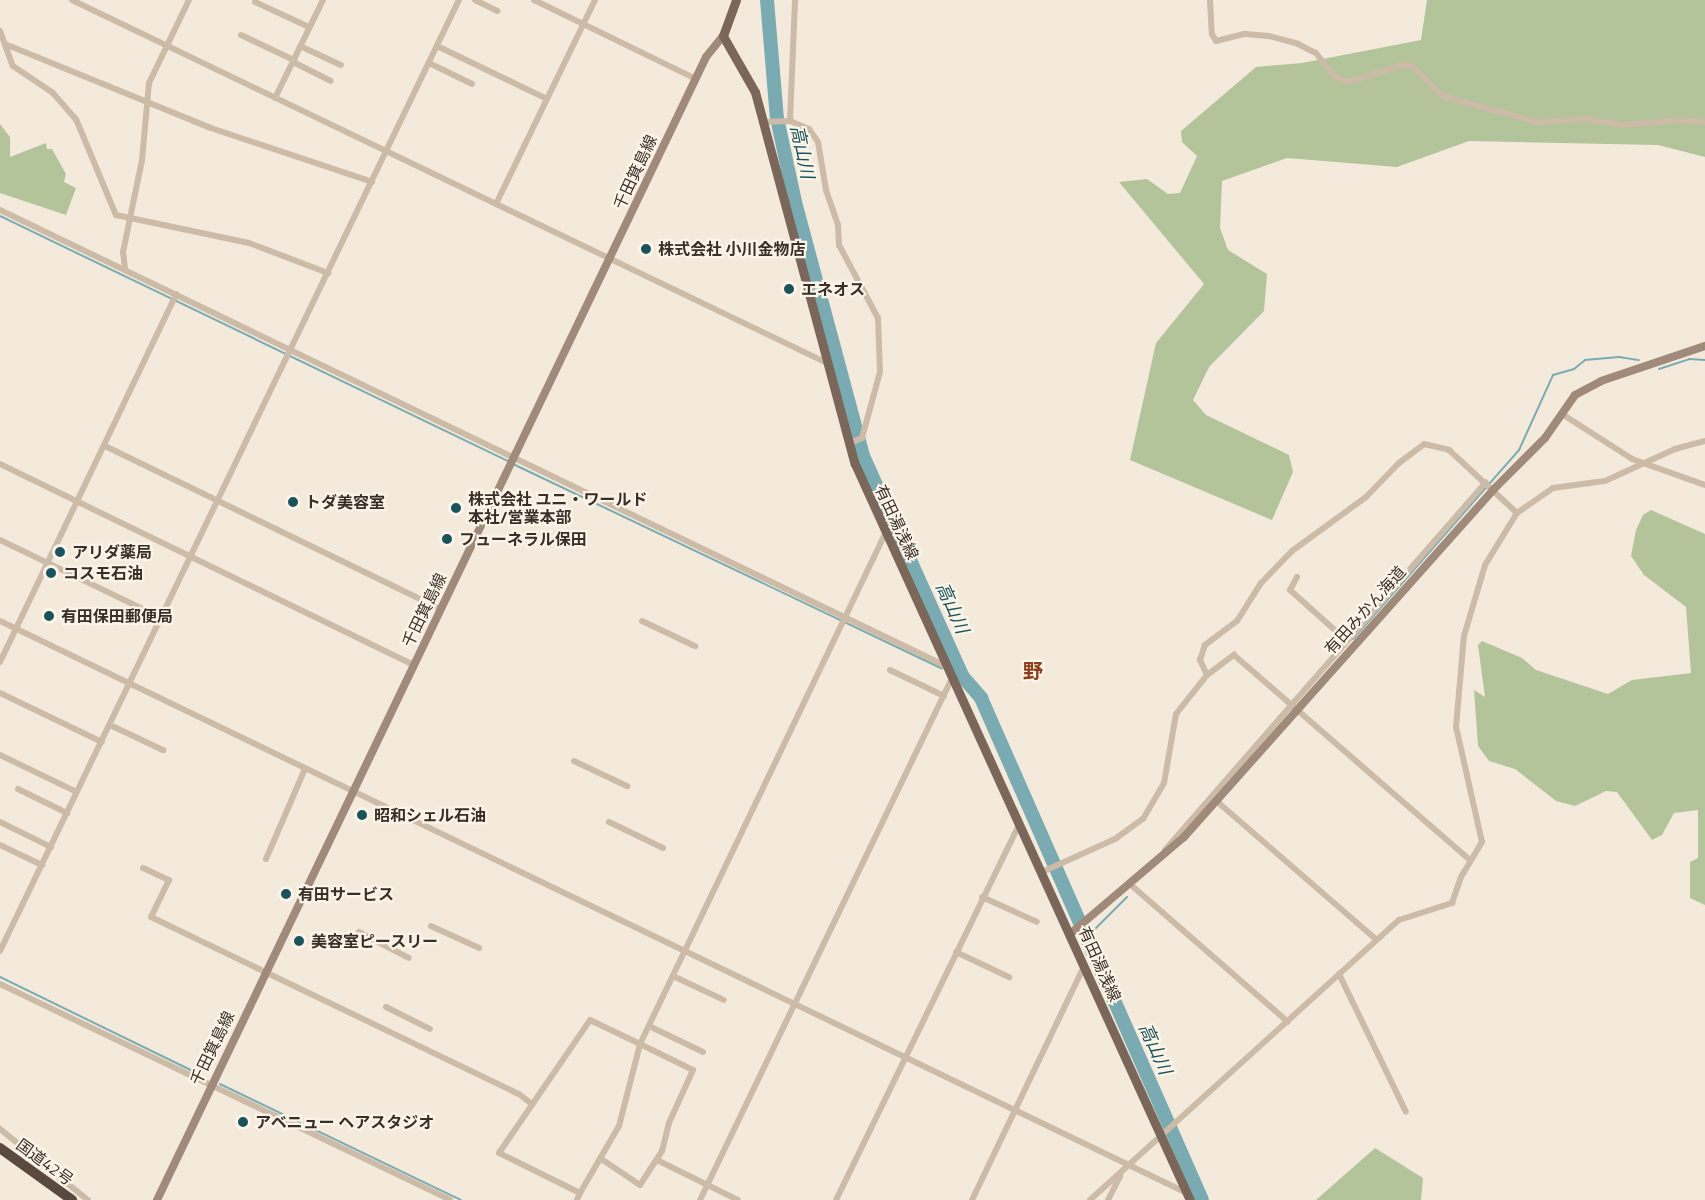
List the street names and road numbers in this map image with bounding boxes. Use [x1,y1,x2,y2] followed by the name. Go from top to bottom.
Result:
[609,132,661,212] street label: 千田箕島線
[871,482,923,562] street label: 有田湯浅線
[1320,562,1410,658] street label: 有田みかん海道
[398,570,450,650] street label: 千田箕島線
[1075,924,1125,1004] street label: 有田湯浅線
[186,1008,238,1088] street label: 千田箕島線
[13,1135,77,1189] street label: 国道42号

